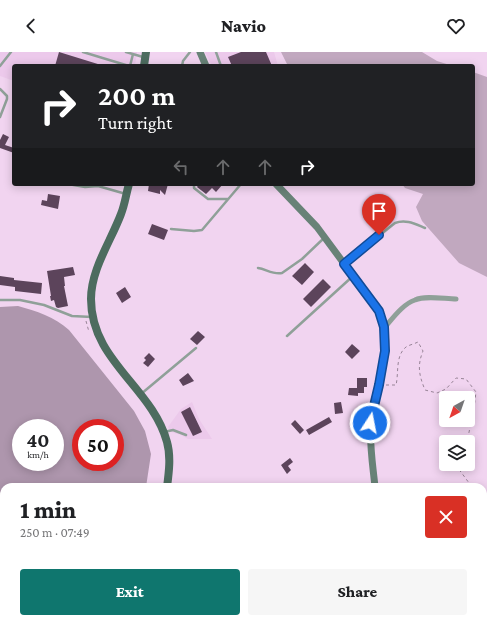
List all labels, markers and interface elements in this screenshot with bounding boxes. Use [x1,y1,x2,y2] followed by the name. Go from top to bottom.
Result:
[20,15,42,37] icon: back
[445,15,467,37] icon: heart
[221,16,266,36] text: Navio
[32,80,84,132] icon: right
[98,80,175,111] text: 200 m
[98,113,172,133] text: Turn right
[170,156,192,178] icon: left
[212,156,234,178] icon: ahead
[254,156,276,178] icon: ahead
[296,156,318,178] icon: right
[362,194,396,235] pin
[368,200,390,222] icon: arrive
[439,391,475,427] north arrow
[439,391,475,471] map controls
[349,402,391,444] position arrow
[72,419,124,471] speed limit sign: 50
[27,429,49,451] text: 40
[439,435,475,471] button: layers
[27,449,49,460] text: km/h
[20,496,76,523] text: 1 min
[425,496,467,538] button: close
[20,525,89,540] text: 250 m · 07:49
[20,569,240,615] button: Exit
[248,569,467,615] button: Share

